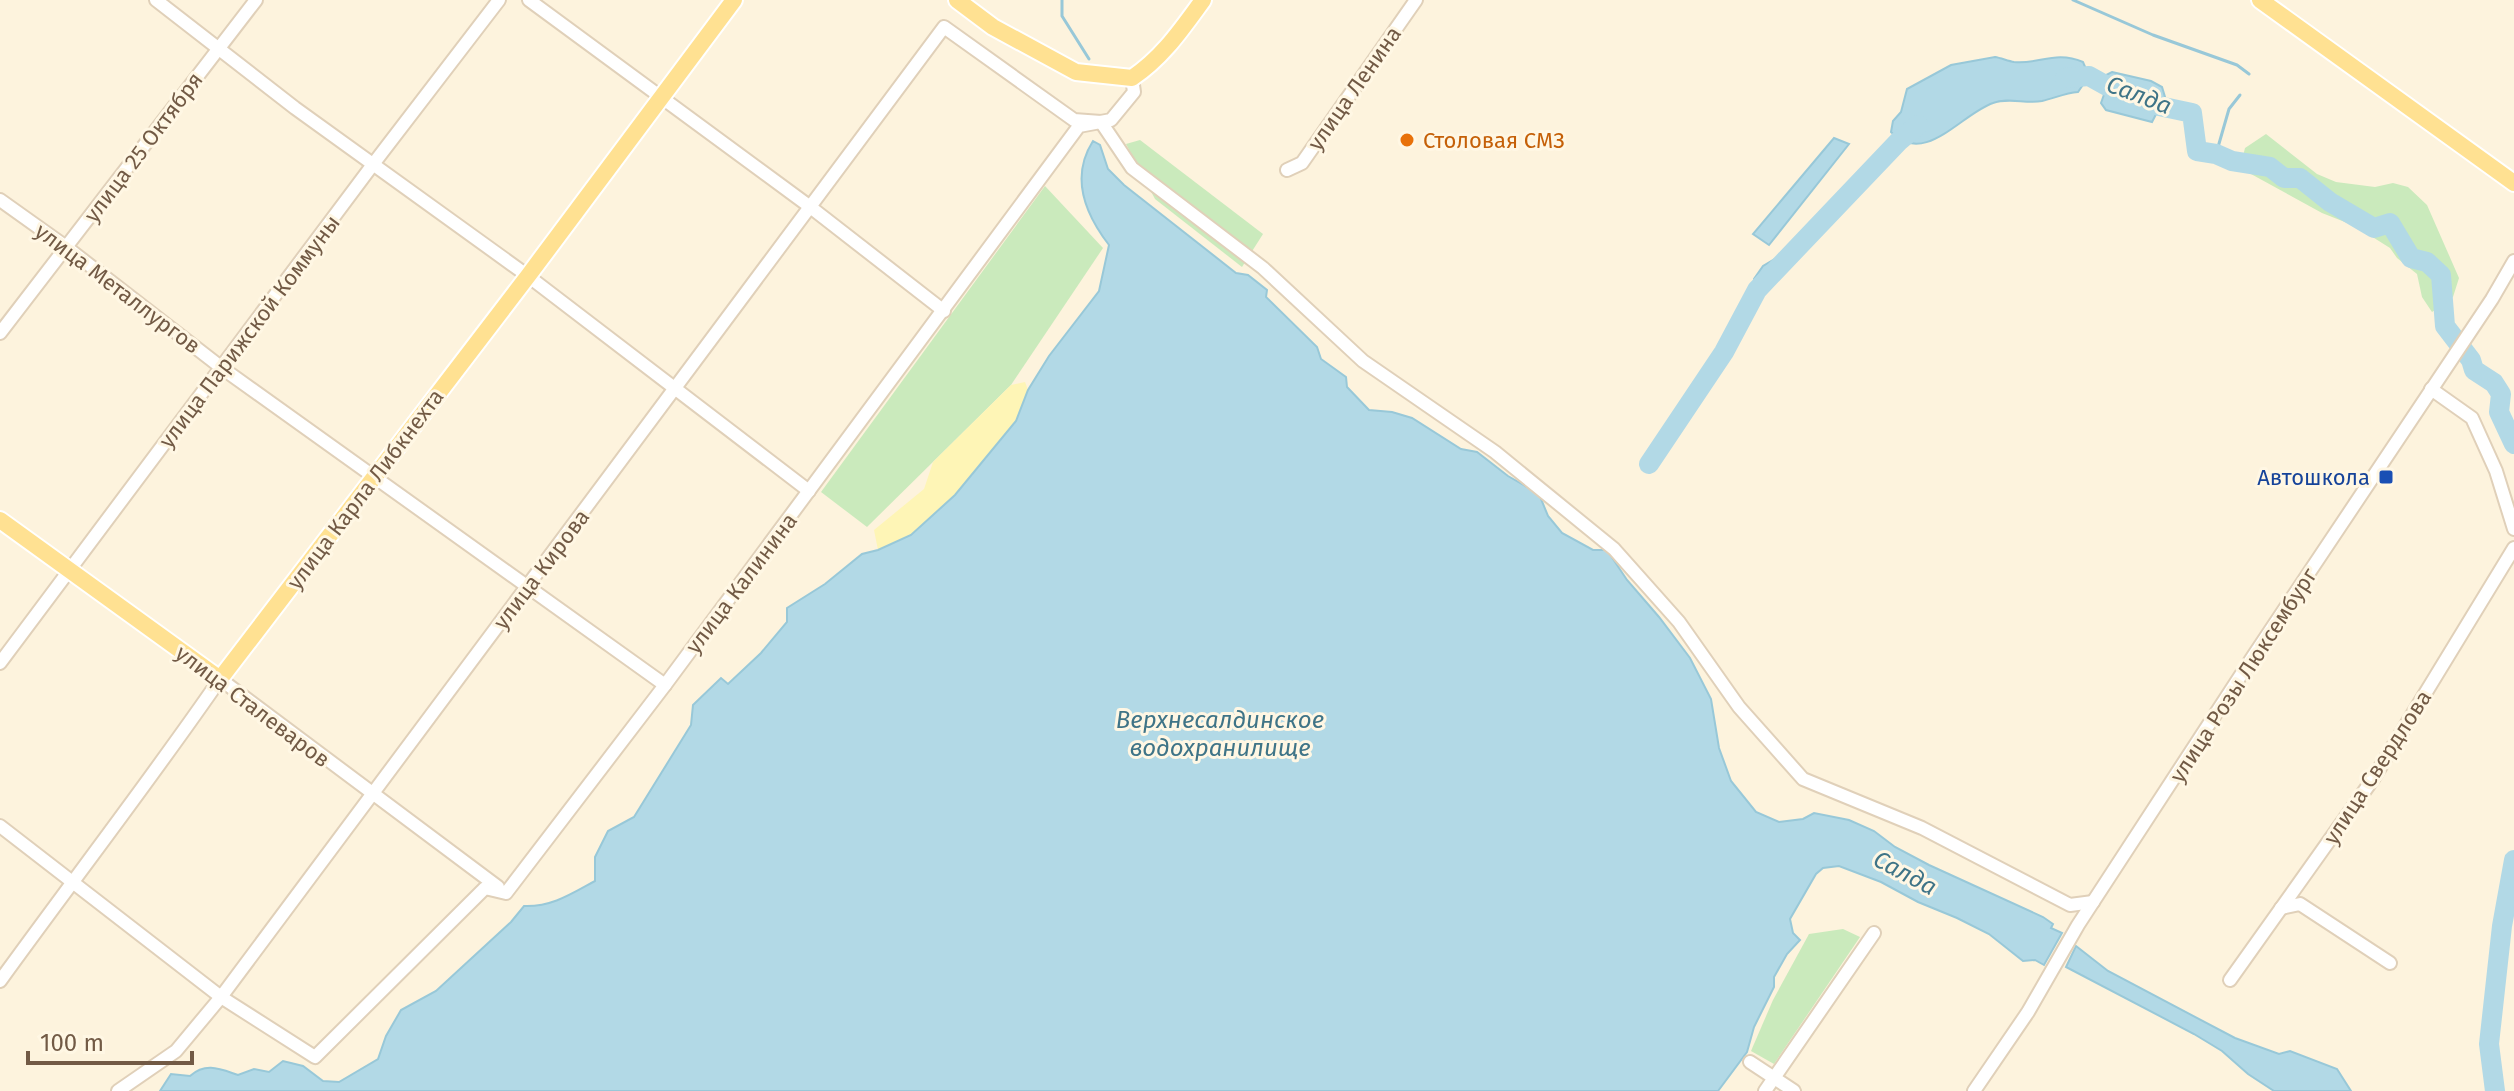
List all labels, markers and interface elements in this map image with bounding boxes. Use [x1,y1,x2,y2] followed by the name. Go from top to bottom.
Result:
[1302,21,1407,155] street label: улица Ленина
[78,67,209,228] street label: улица 25 Октября
[2102,70,2176,120] water label: Салда
[1423,127,1565,154] place label: Столовая СМЗ
[1398,131,1416,149] marker: Столовая СМЗ
[153,210,346,453] street label: улица Парижской Коммуны
[30,217,206,359] street label: улица Металлургов
[281,384,449,595] street label: улица Карла Либкнехта
[2257,464,2370,491] place label: Автошкола
[2377,468,2395,486] marker: Автошкола
[487,504,595,635] street label: улица Кирова
[680,508,803,659] street label: улица Калинина
[2164,562,2323,788] street label: улица Розы Люксембург
[170,639,335,773] street label: улица Сталеваров
[2318,685,2437,849] street label: улица Свердлова
[1116,706,1324,762] water label: Верхнесалдинское водохранилище
[1869,845,1941,901] water label: Салда
[28,1015,192,1065] scale bar
[40,1029,104,1057] text: 100 m

